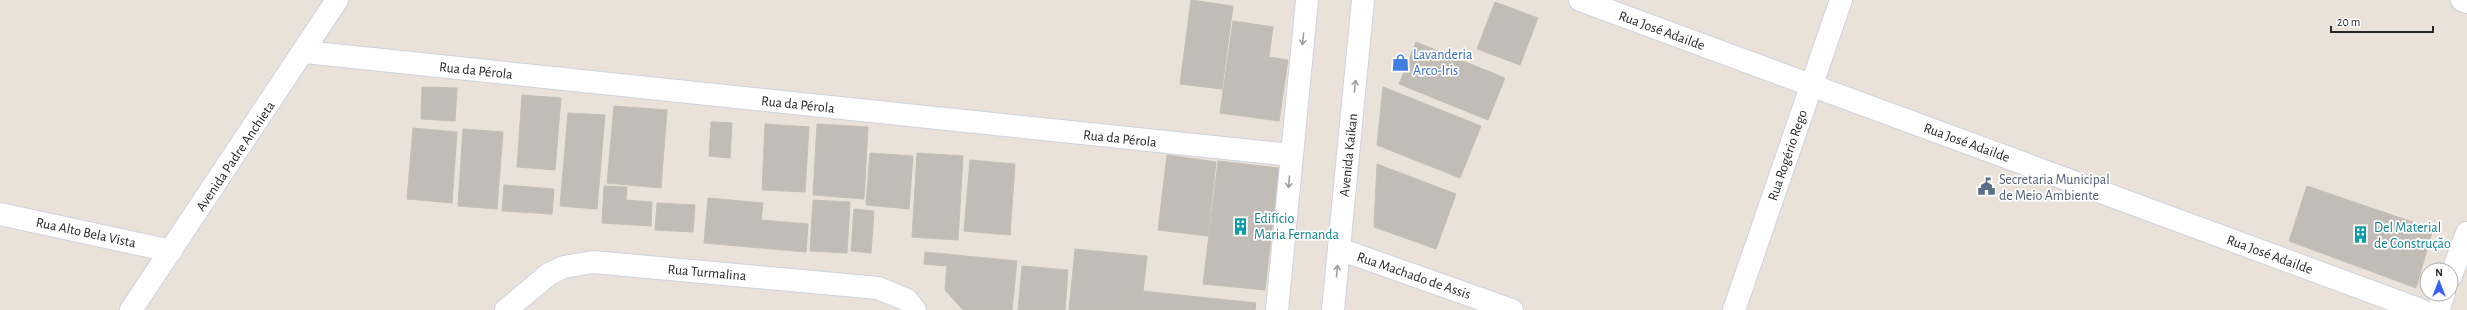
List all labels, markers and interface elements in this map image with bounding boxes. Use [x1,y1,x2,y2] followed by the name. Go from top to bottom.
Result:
[2331,8,2433,34] scale bar
[1617,9,1707,53] street label: Rua José Adailde
[2337,16,2360,28] text: 20 m
[1299,32,1306,45] one-way arrow
[1413,48,1473,78] place label: Lavanderia Arco-Iris
[1390,52,1410,72] shop icon: Lavanderia Arco-Iris
[438,60,514,82] street label: Rua da Pérola
[1351,80,1358,93] one-way arrow
[760,94,836,116] street label: Rua da Pérola
[194,99,278,214] street label: Avenida Padre Anchieta
[1766,108,1810,203] street label: Rua Rogério Rego
[1338,113,1360,197] street label: Avenida Kaikan
[1922,121,2012,165] street label: Rua José Adailde
[1082,128,1158,150] street label: Rua da Pérola
[1999,173,2110,203] place label: Secretaria Municipal de Meio Ambiente
[1285,175,1292,188] one-way arrow
[1976,177,1996,197] public building icon: Secretaria Municipal de Meio Ambiente
[1254,212,1339,242] place label: Edifício Maria Fernanda
[35,216,138,251] street label: Rua Alto Bela Vista
[1231,216,1251,236] building icon: Edifício Maria Fernanda
[2374,221,2451,251] place label: Del Material de Construção
[2351,225,2371,245] building icon: Del Material de Construção
[2225,233,2315,277] street label: Rua José Adailde
[1355,250,1472,302] street label: Rua Machado de Assis
[2419,262,2459,302] north arrow
[667,263,747,283] street label: Rua Turmalina
[1333,265,1340,278] one-way arrow
[2435,267,2443,278] text: N

